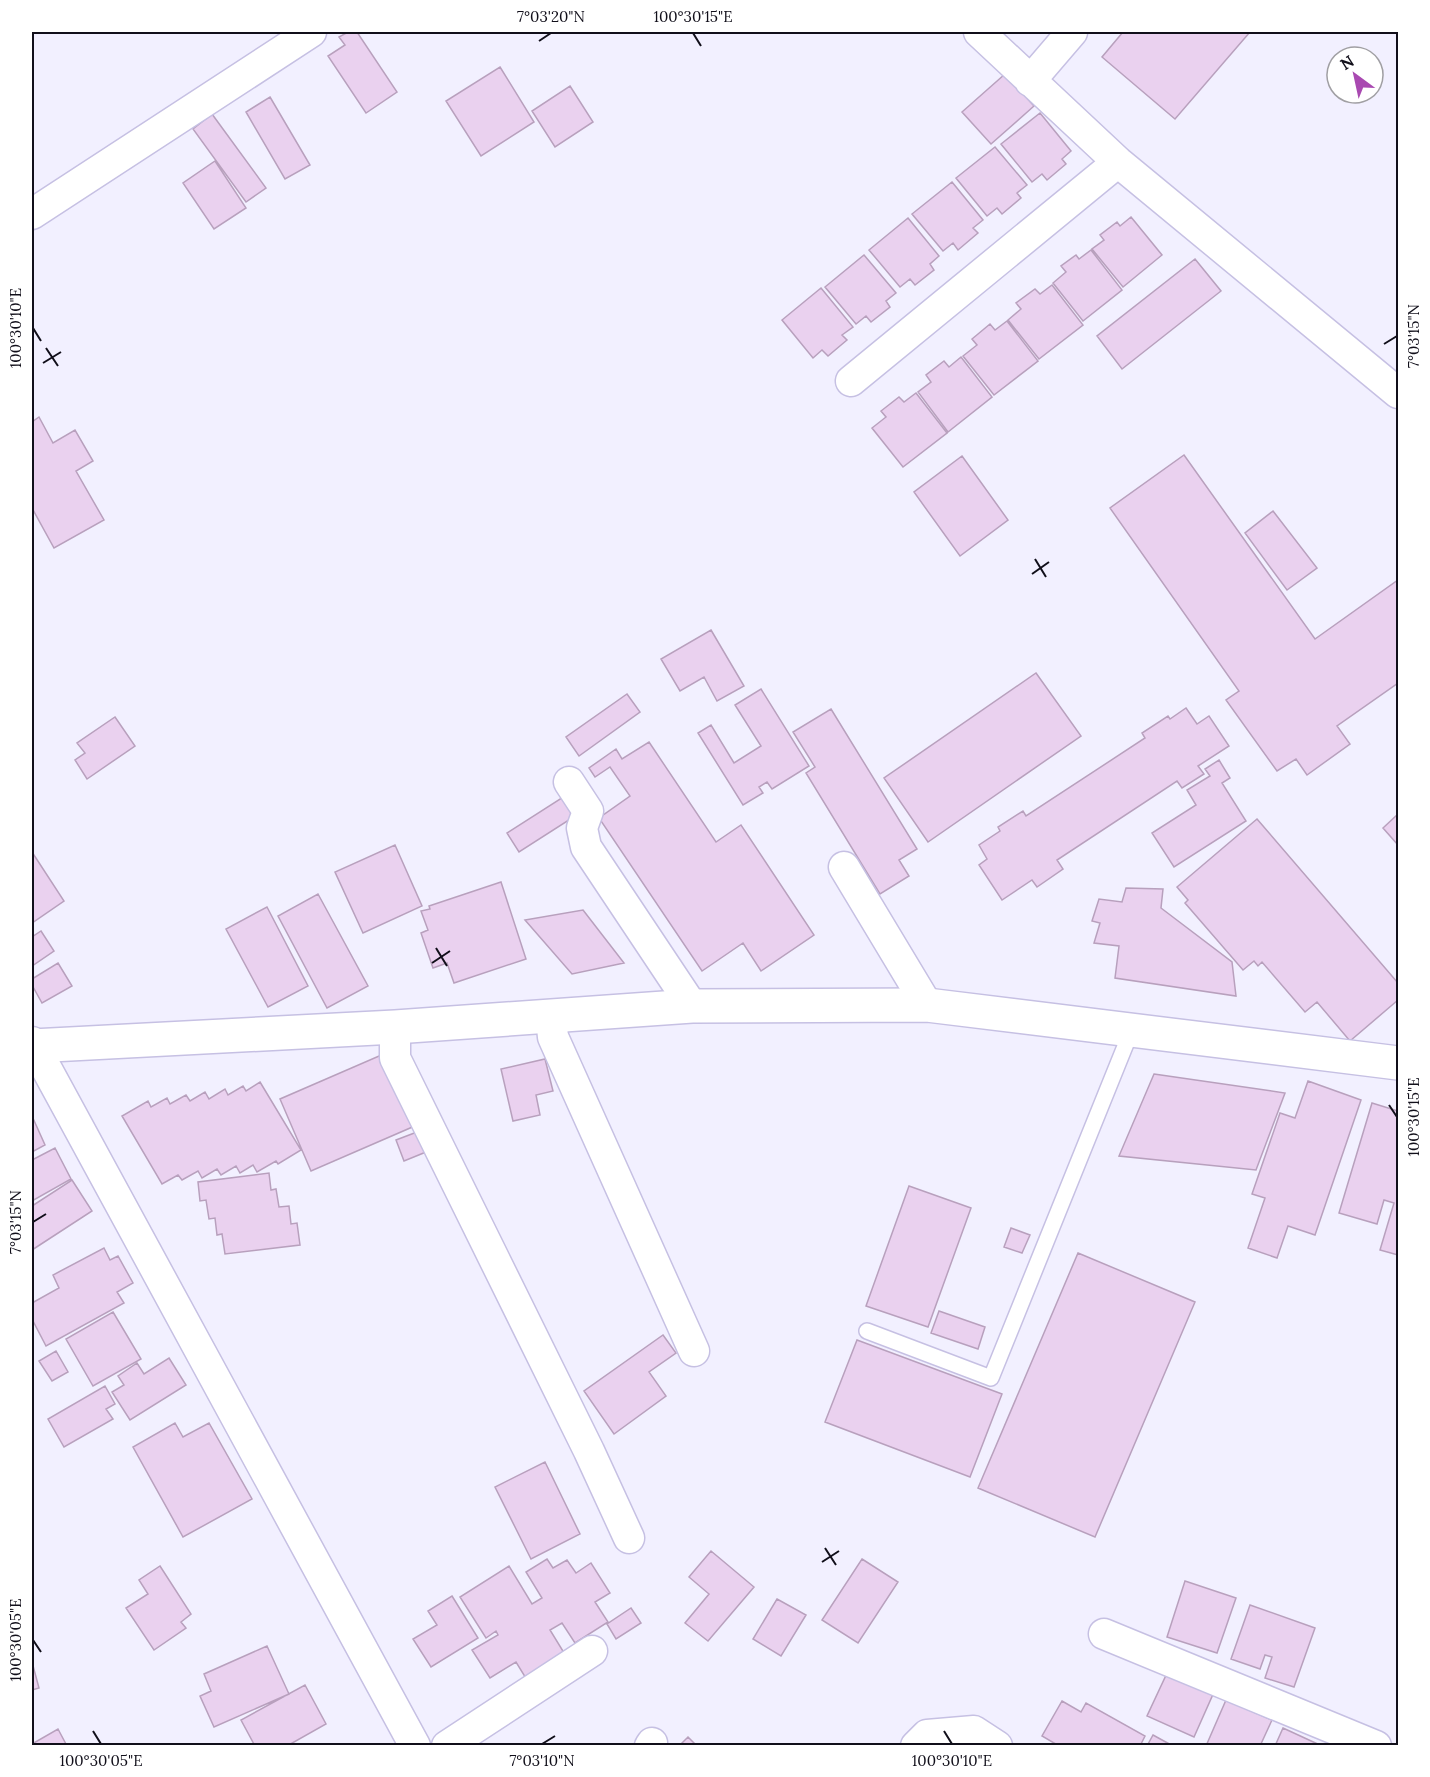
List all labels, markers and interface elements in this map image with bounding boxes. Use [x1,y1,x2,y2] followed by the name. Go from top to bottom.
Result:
[517,7,585,26] text: 7°03'20"N
[653,7,733,26] text: 100°30'15"E
[1325,45,1385,105] north arrow
[1336,51,1357,74] text: N
[6,288,25,368] text: 100°30'10"E
[1404,304,1423,368] text: 7°03'15"N
[1404,1077,1423,1157] text: 100°30'15"E
[6,1190,25,1254] text: 7°03'15"N
[6,1599,25,1681] text: 100°30'05"E
[60,1751,142,1770] text: 100°30'05"E
[509,1751,575,1770] text: 7°03'10"N
[912,1751,992,1770] text: 100°30'10"E

